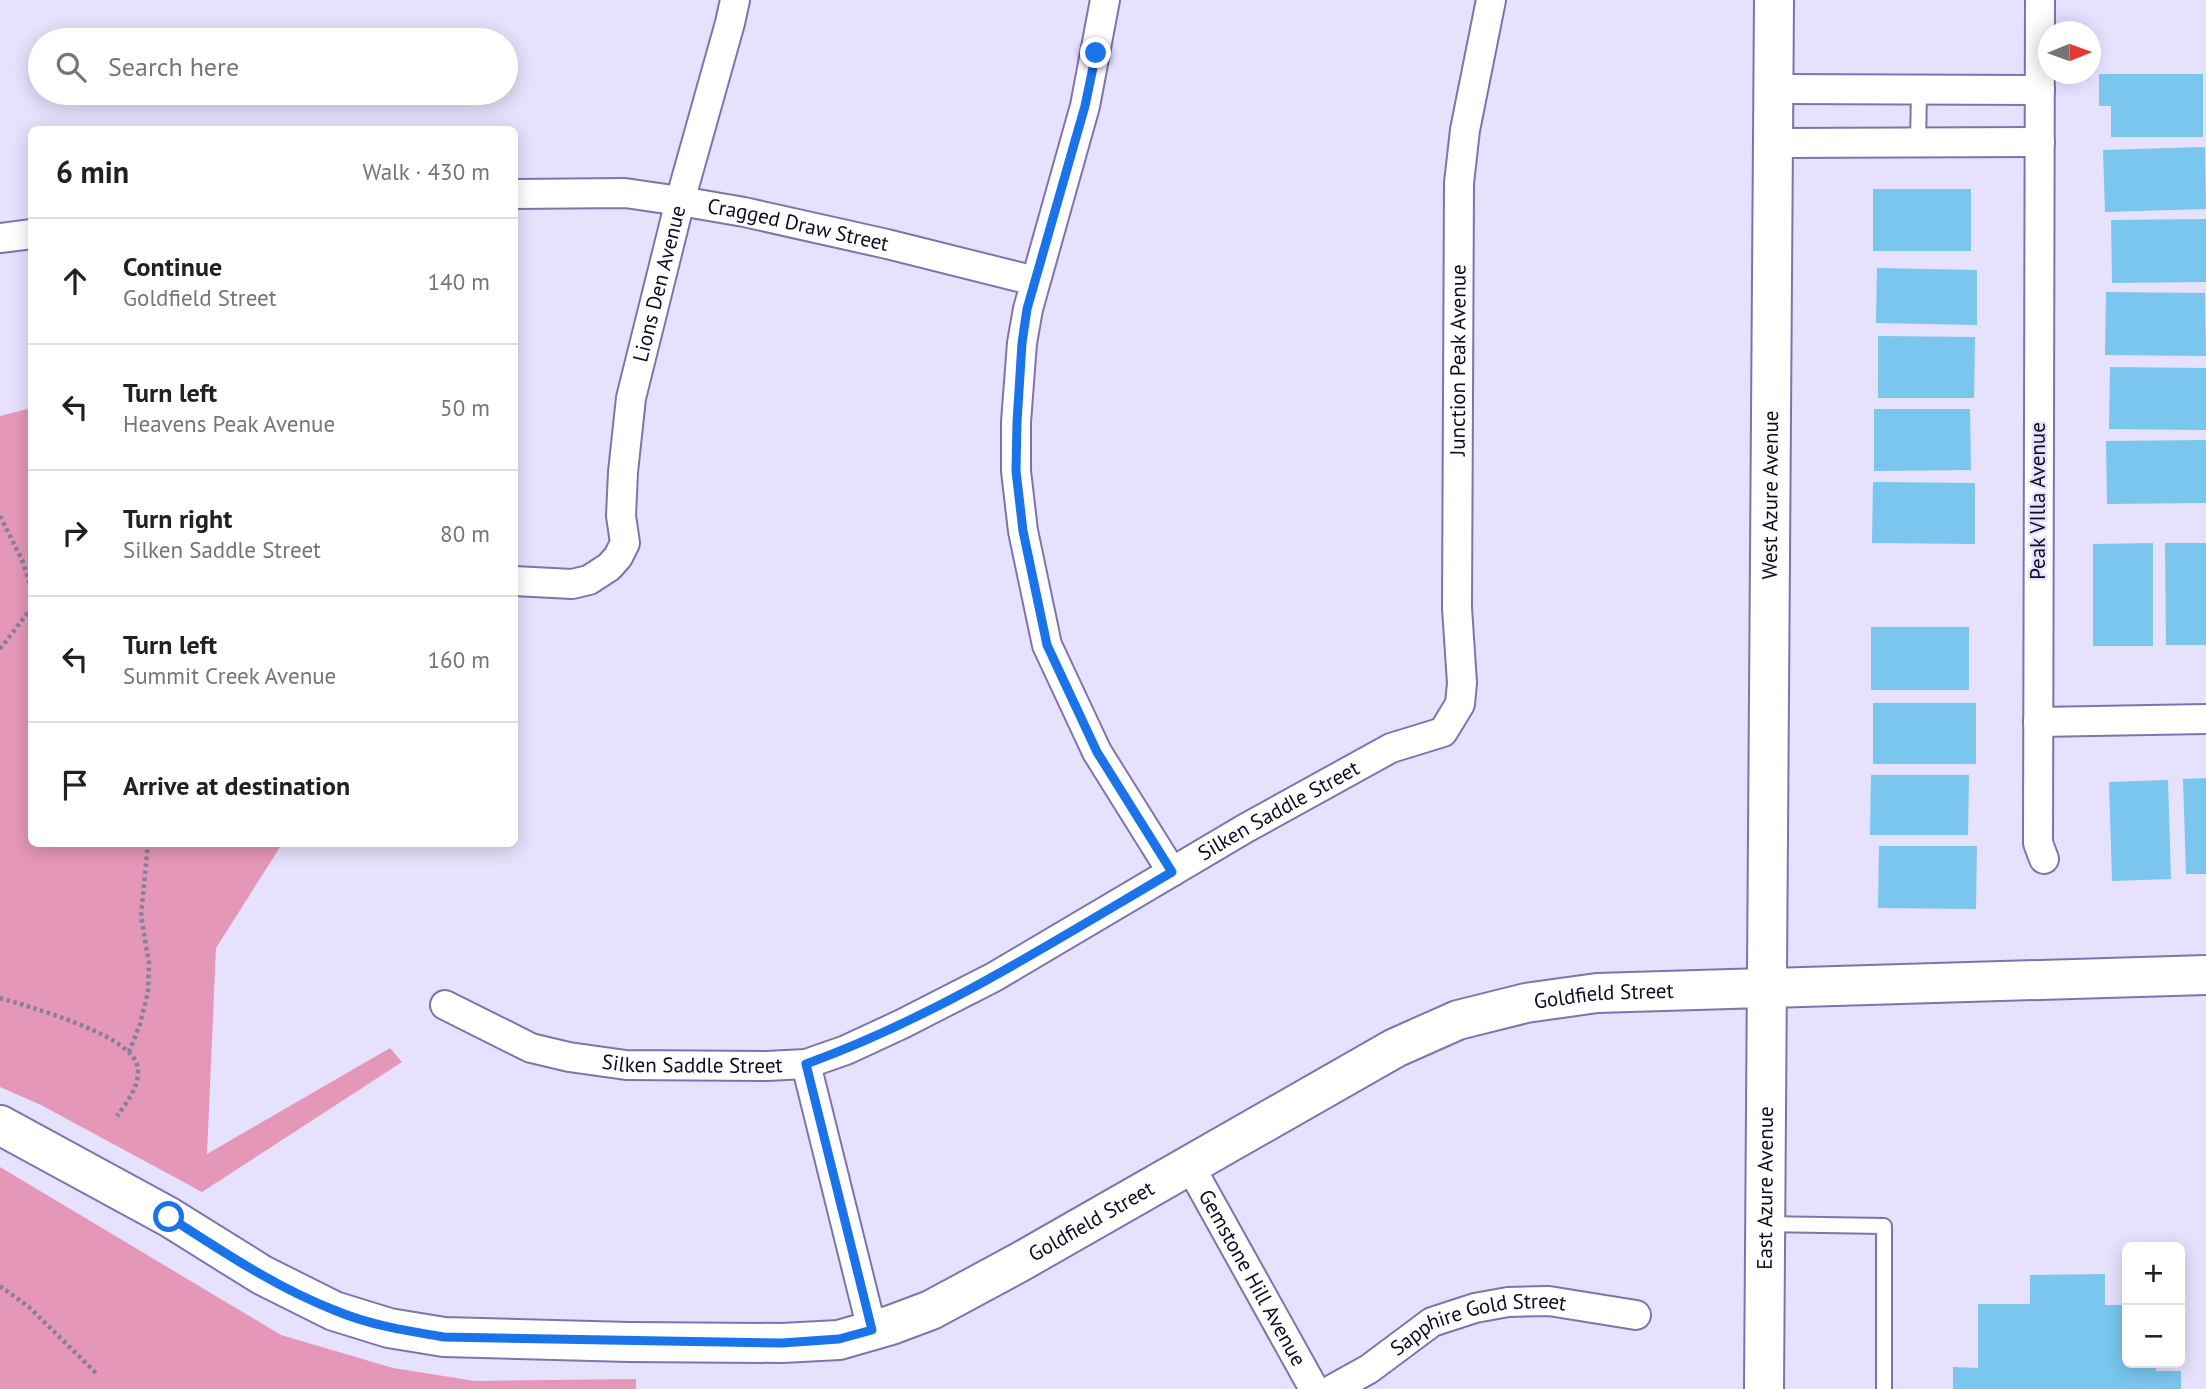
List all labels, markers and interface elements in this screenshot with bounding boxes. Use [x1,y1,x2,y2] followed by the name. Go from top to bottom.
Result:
[2038,21,2101,84] north arrow
[28,28,518,105] search box
[1080,37,1111,68] route end
[52,48,90,86] icon: search
[108,50,239,83] text: Search here
[56,152,129,191] text: 6 min
[363,157,490,186] text: Walk · 430 m
[705,192,891,257] street label: Cragged Draw Street
[626,203,691,365] street label: Lions Den Avenue
[123,250,222,283] text: Continue
[56,262,94,300] icon: ahead
[1444,264,1472,457] street label: Junction Peak Avenue
[428,267,490,296] text: 140 m
[123,283,277,312] text: Goldfield Street
[123,376,217,409] text: Turn left
[56,388,94,426] icon: left
[440,393,490,422] text: 50 m
[123,409,335,438] text: Heavens Peak Avenue
[1756,410,1784,580] street label: West Azure Avenue
[2024,422,2051,580] street label: Peak VIlla Avenue
[123,502,232,535] text: Turn right
[56,514,94,552] icon: right
[440,519,490,548] text: 80 m
[123,535,321,564] text: Silken Saddle Street
[123,628,217,661] text: Turn left
[56,640,94,678] icon: left
[428,645,490,674] text: 160 m
[123,661,336,690] text: Summit Creek Avenue
[1193,754,1364,866] street label: Silken Saddle Street
[56,766,94,804] icon: arrive
[123,769,350,802] text: Arrive at destination
[1532,977,1674,1015] street label: Goldfield Street
[600,1048,783,1079] street label: Silken Saddle Street
[1751,1106,1779,1270] street label: East Azure Avenue
[1023,1174,1159,1267] street label: Goldfield Street
[1193,1185,1313,1371] street label: Gemstone Hill Avenue
[153,1201,184,1232] route start
[2122,1242,2185,1368] map controls
[2122,1242,2185,1305] button: +
[1385,1287,1568,1362] street label: Sapphire Gold Street
[2122,1305,2185,1368] button: −

